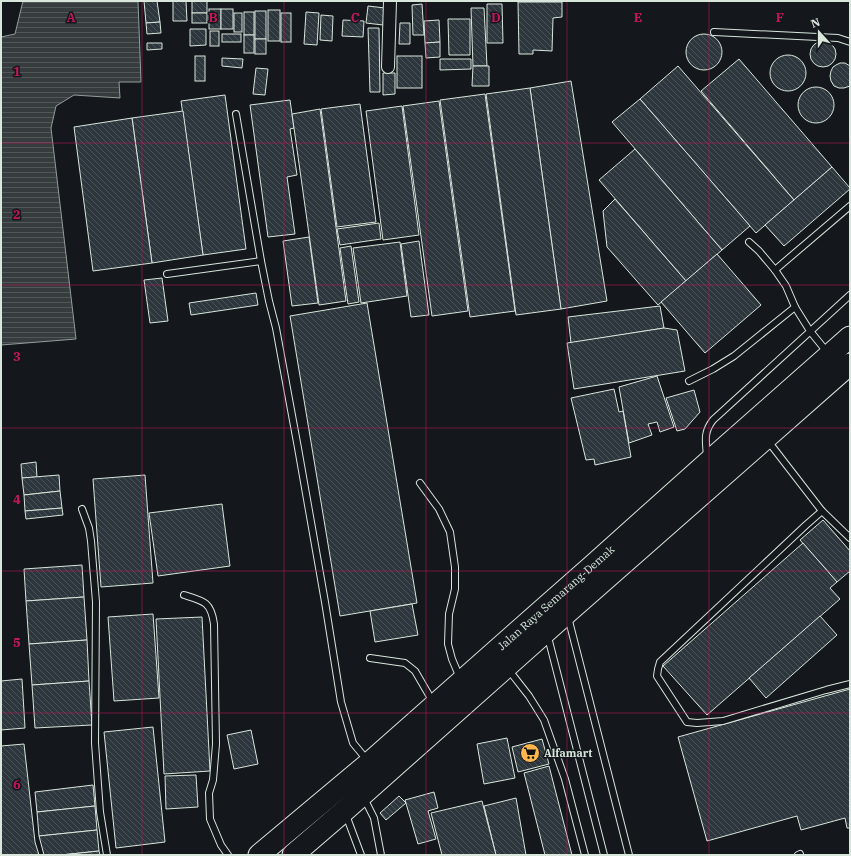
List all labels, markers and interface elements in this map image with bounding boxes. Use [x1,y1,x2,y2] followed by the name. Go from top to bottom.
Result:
[66,9,76,26] text: A
[208,9,218,26] text: B
[351,9,360,26] text: C
[491,9,501,26] text: D
[634,9,642,26] text: E
[776,9,784,26] text: F
[799,12,839,52] north arrow
[809,14,822,31] text: N
[13,63,21,80] text: 1
[13,206,21,223] text: 2
[13,348,21,365] text: 3
[13,491,21,508] text: 4
[495,542,618,653] street label: Jalan Raya Semarang-Demak
[13,634,21,651] text: 5
[519,742,541,764] supermarket icon: Alfamart
[544,746,592,760] place label: Alfamart
[13,776,21,793] text: 6

